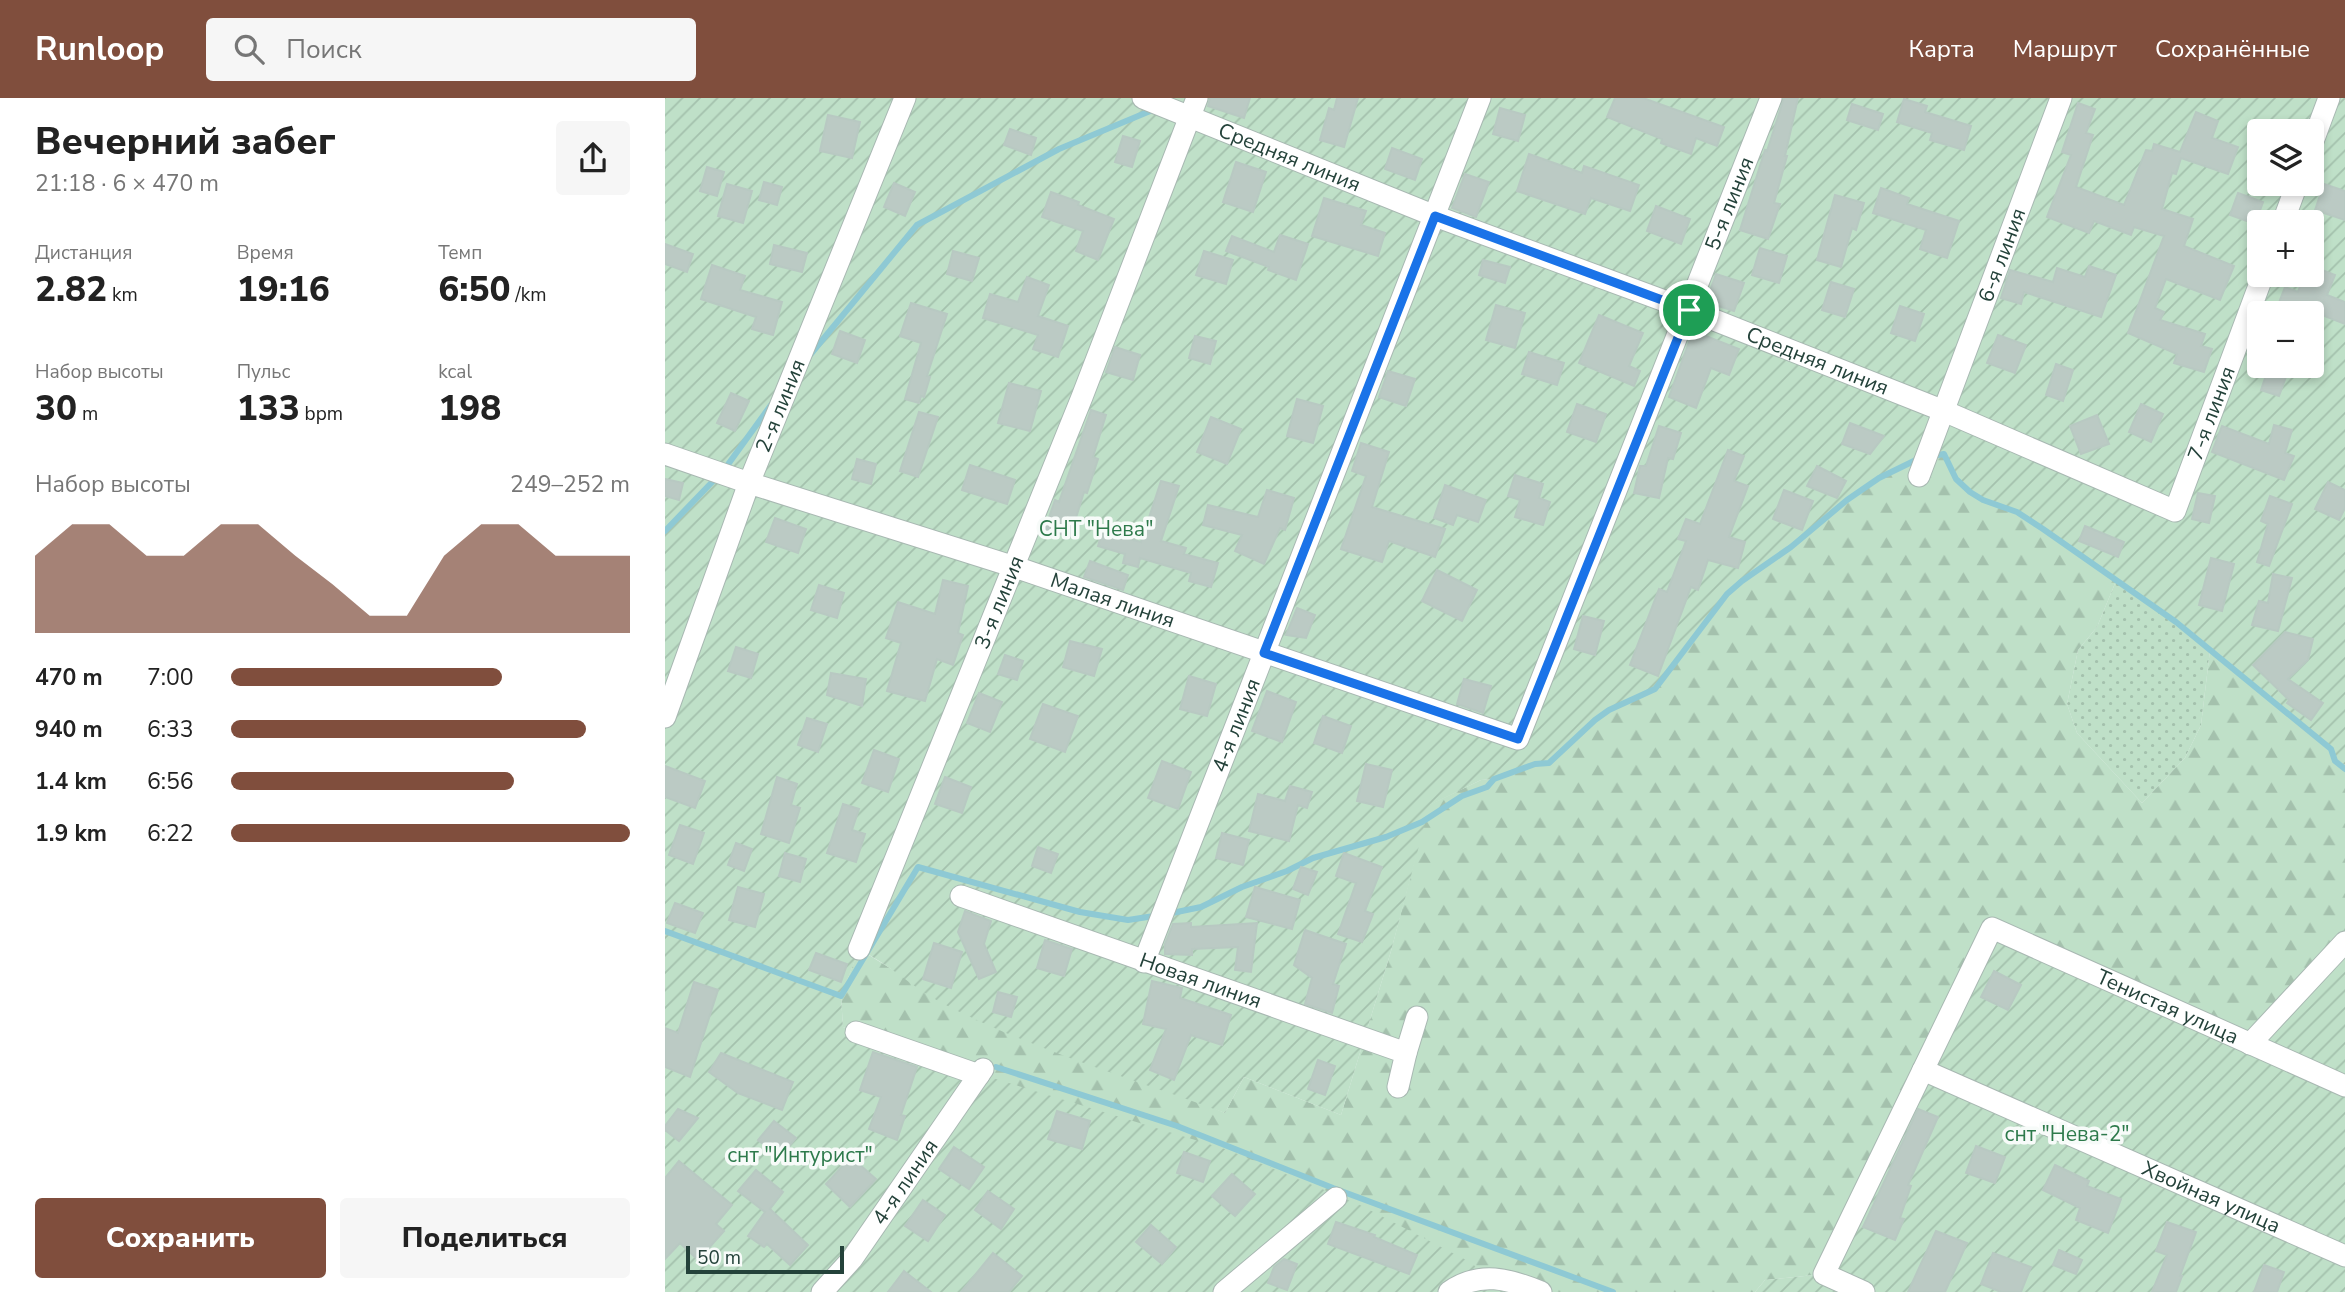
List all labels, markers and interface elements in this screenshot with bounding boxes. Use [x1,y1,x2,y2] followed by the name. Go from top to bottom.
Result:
[206,18,696,81] search box
[35,27,164,72] text: Runloop
[230,30,268,68] icon: search
[286,32,362,67] text: Поиск
[1909,33,1975,65] text: Карта
[2013,33,2117,65] text: Маршрут
[2155,33,2310,65] text: Сохранённые
[35,116,336,167] text: Вечерний забег
[1214,116,1365,198] street label: Средняя линия
[2247,119,2324,378] map controls
[2247,119,2324,196] button: layers
[556,121,630,195] button: share
[1698,153,1760,255] street label: 5-я линия
[35,168,219,199] text: 21:18 · 6 × 470 m
[1972,204,2032,306] street label: 6-я линия
[2247,210,2324,287] button: +
[35,240,132,266] text: Дистанция
[237,240,294,266] text: Время
[438,240,482,266] text: Темп
[35,266,107,313] text: 2.82
[237,266,330,313] text: 19:16
[438,266,510,313] text: 6:50
[1659,280,1719,340] pin
[107,282,138,308] text: km
[510,282,546,308] text: /km
[1670,291,1708,329] icon: arrive
[2247,301,2324,378] button: −
[1742,320,1893,402] street label: Средняя линия
[749,355,812,457] street label: 2-я линия
[35,359,164,385] text: Набор высоты
[237,359,291,385] text: Пульс
[438,359,472,385] text: kcal
[2181,362,2242,464] street label: 7-я линия
[35,385,77,432] text: 30
[237,385,300,432] text: 133
[438,385,501,432] text: 198
[77,401,98,427] text: m
[300,401,343,427] text: bpm
[35,469,191,500] text: Набор высоты
[510,469,630,500] text: 249–252 m
[1039,515,1153,543] park label: СНТ "Нева"
[968,551,1031,653] street label: 3-я линия
[1047,566,1179,635] street label: Малая линия
[35,662,103,693] text: 470 m
[147,662,194,693] text: 7:00
[1205,674,1267,776] street label: 4-я линия
[35,714,103,745] text: 940 m
[147,714,194,745] text: 6:33
[35,766,107,797] text: 1.4 km
[147,766,194,797] text: 6:56
[35,818,107,849] text: 1.9 km
[147,818,194,849] text: 6:22
[1136,946,1265,1015] street label: Новая линия
[2092,963,2243,1051] street label: Тенистая улица
[2004,1120,2130,1148] park label: снт "Нева-2"
[866,1134,944,1231] street label: 4-я линия
[727,1141,873,1169] park label: снт "Интурист"
[2138,1154,2285,1240] street label: Хвойная улица
[35,1198,326,1278] button: Сохранить
[340,1198,630,1278] button: Поделиться
[686,1243,843,1275] scale bar
[697,1245,741,1271] text: 50 m

